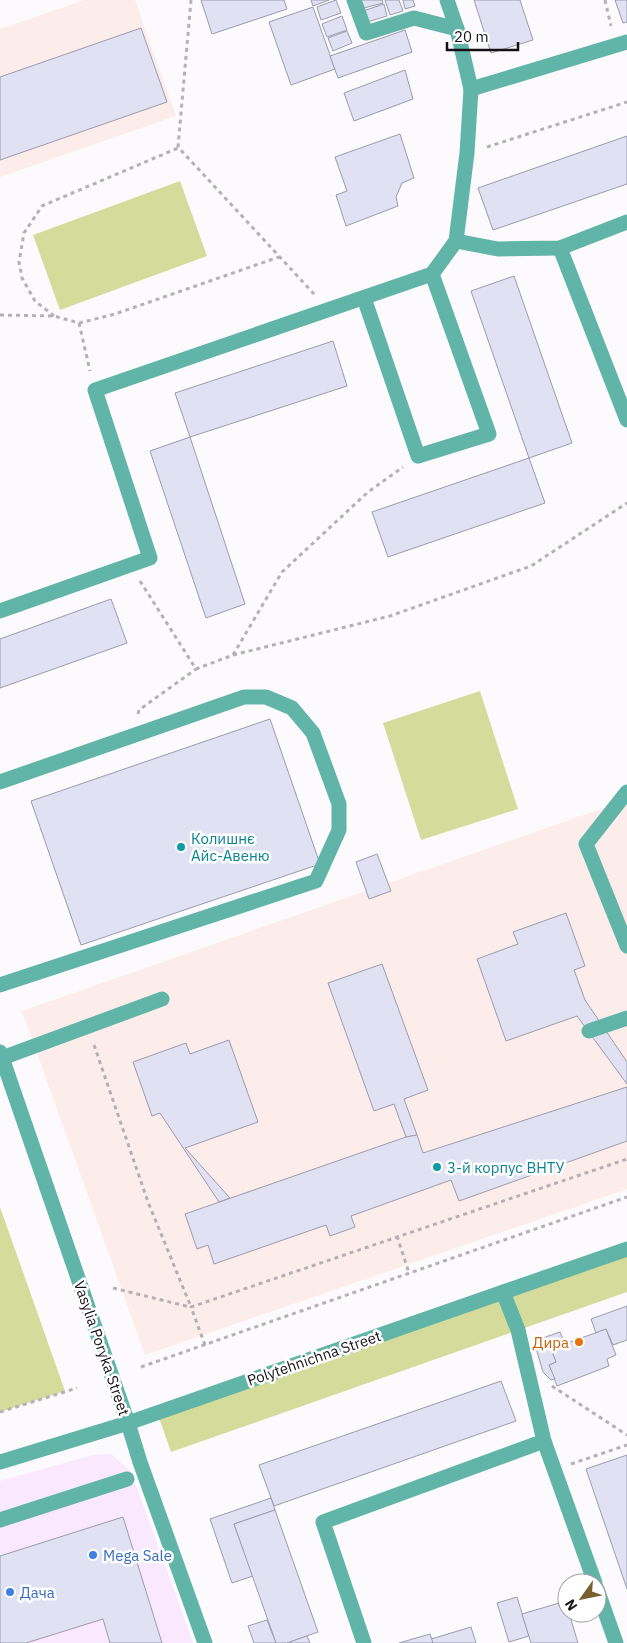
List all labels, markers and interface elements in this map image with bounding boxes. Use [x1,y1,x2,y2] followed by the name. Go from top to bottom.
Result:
[447,20,518,52] scale bar
[454,27,489,46] text: 20 m
[191,829,270,865] place label: Колишнє Айс-Авеню
[175,841,187,853] marker: Колишнє Айс-Авеню
[447,1158,565,1177] place label: 3-й корпус ВНТУ
[431,1161,443,1173] marker: 3-й корпус ВНТУ
[70,1278,134,1418] street label: Vasylia Poryka Street
[245,1326,383,1390] street label: Polytehnichna Street
[533,1333,569,1352] place label: Дира
[573,1336,585,1348] marker: Дира
[103,1546,172,1565] place label: Mega Sale
[87,1549,99,1561] marker: Mega Sale
[557,1573,607,1623] north arrow
[20,1583,55,1602] place label: Дача
[4,1586,16,1598] marker: Дача
[561,1596,581,1614] text: N

